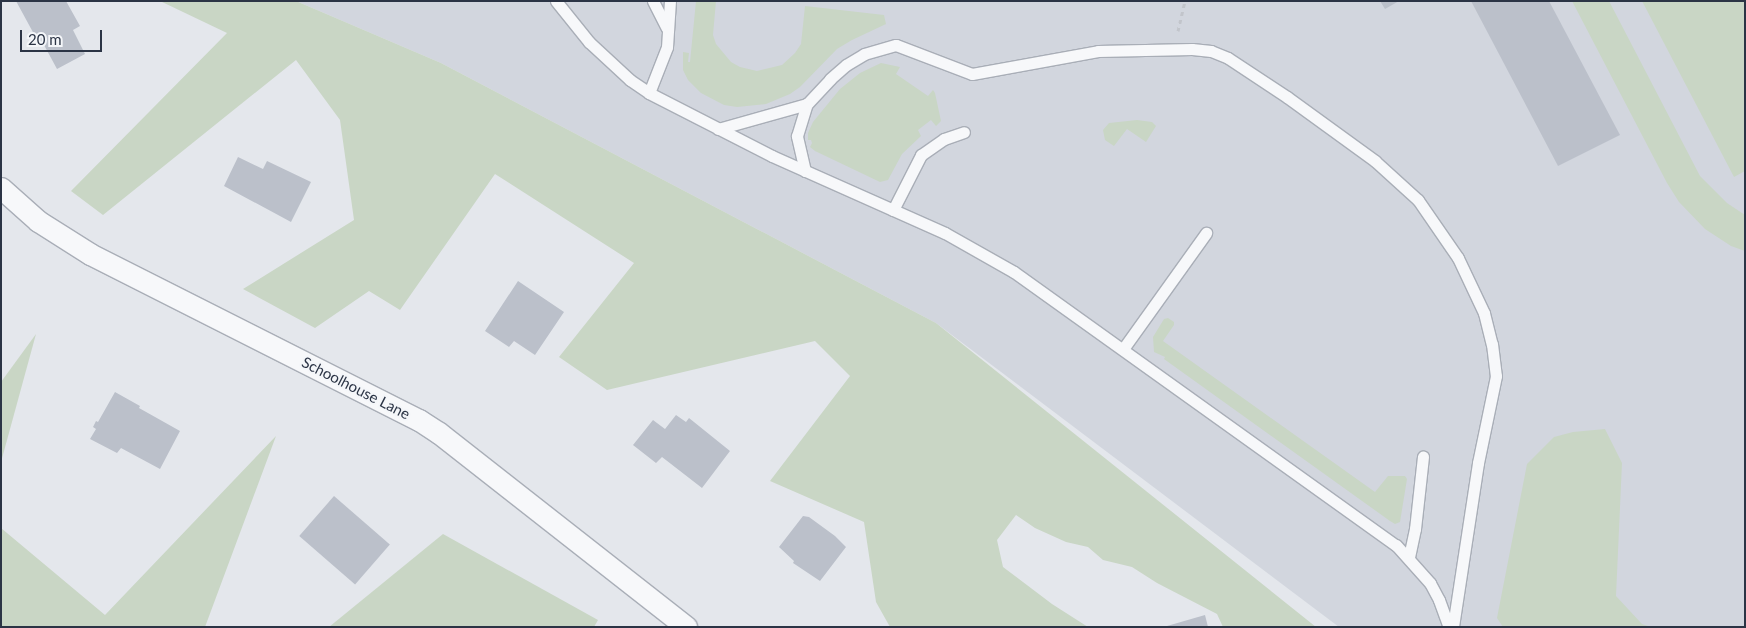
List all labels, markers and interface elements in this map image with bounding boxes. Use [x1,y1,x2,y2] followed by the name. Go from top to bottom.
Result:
[22,20,105,52] scale bar
[28,30,62,48] text: 20 m
[299,353,413,423] street label: Schoolhouse Lane

